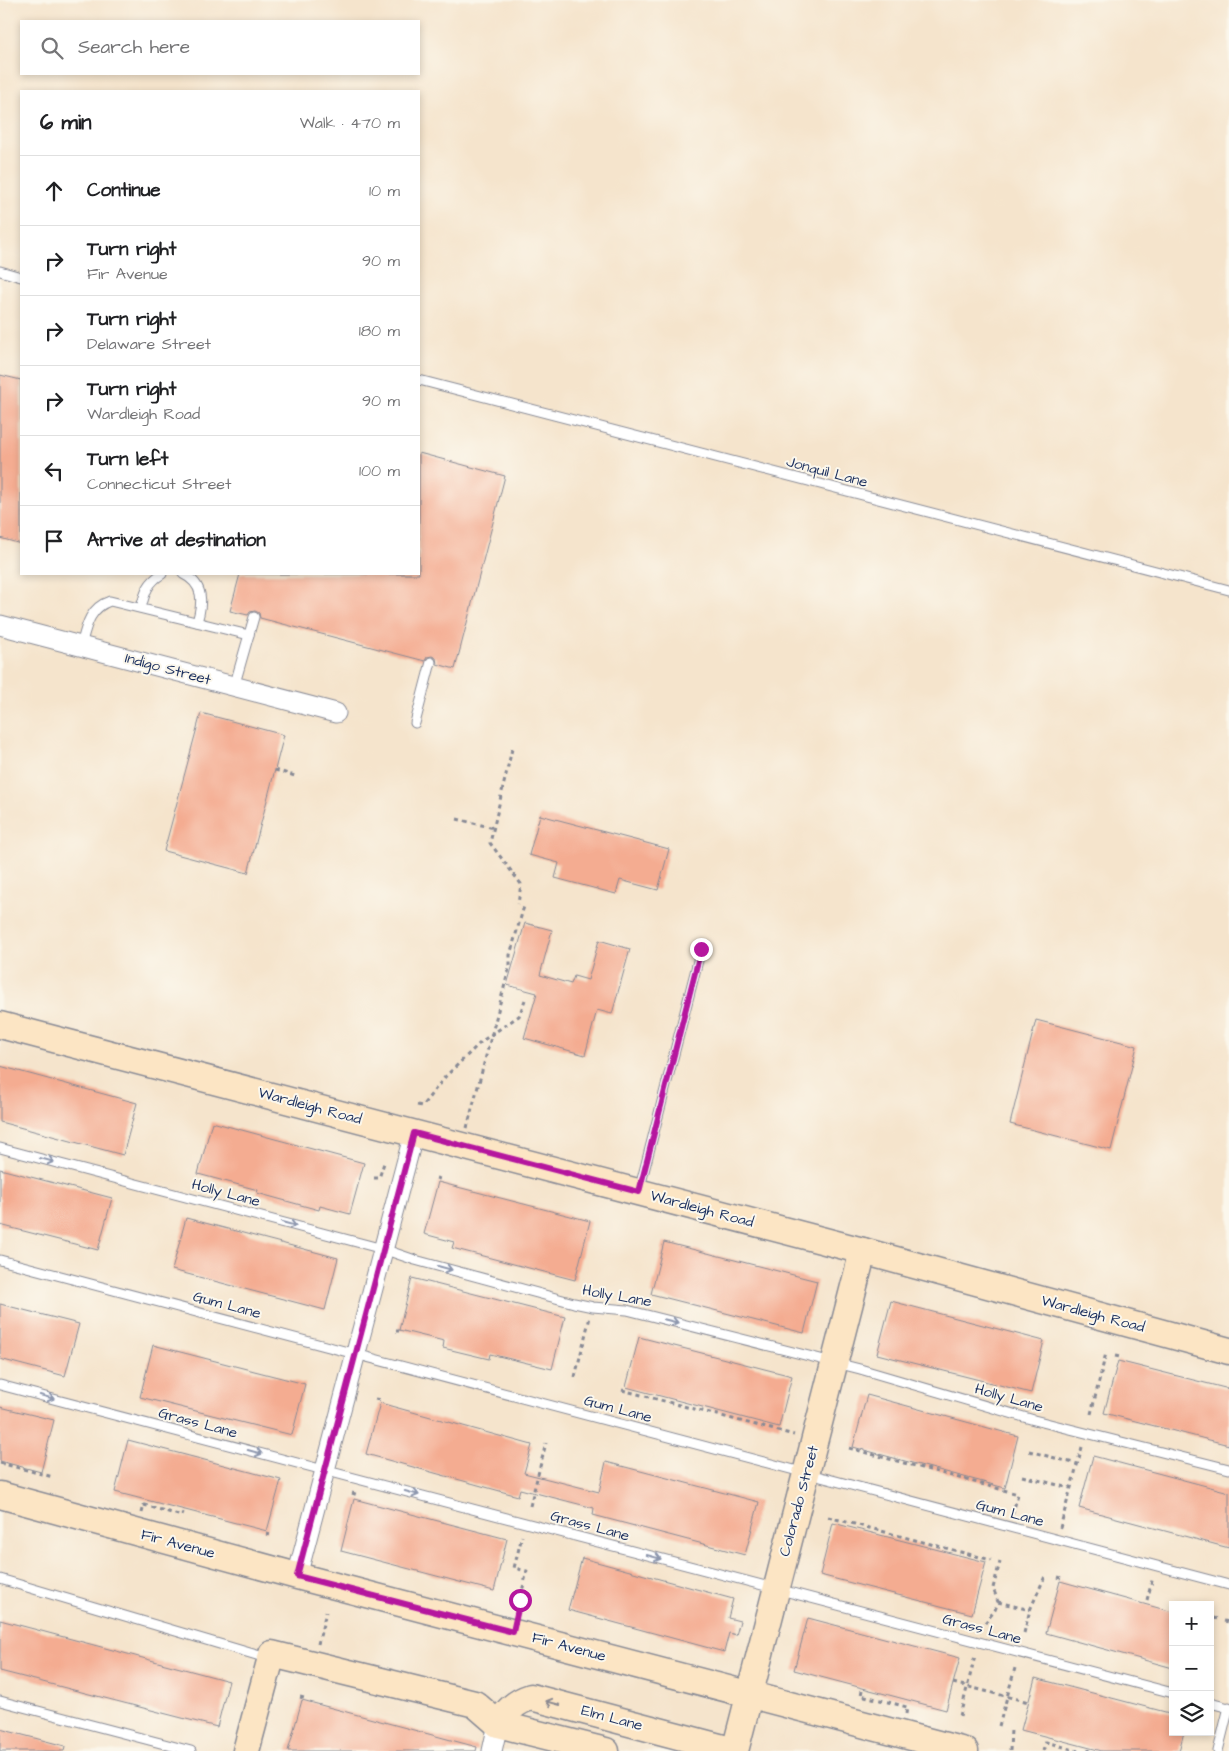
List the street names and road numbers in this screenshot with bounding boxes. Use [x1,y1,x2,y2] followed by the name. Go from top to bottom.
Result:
[784,451,870,493] street label: Jonquil Lane
[122,647,213,692] street label: Indigo Street
[256,1082,364,1131] street label: Wardleigh Road
[189,1174,263,1213] street label: Holly Lane
[648,1185,756,1234] street label: Wardleigh Road
[580,1280,653,1313] street label: Holly Lane
[191,1286,263,1324] street label: Gum Lane
[1039,1290,1147,1339] street label: Wardleigh Road
[972,1378,1046,1419] street label: Holly Lane
[582,1390,654,1428] street label: Gum Lane
[156,1402,240,1444] street label: Grass Lane
[774,1443,824,1559] street label: Colorado Street
[974,1494,1046,1532] street label: Gum Lane
[548,1505,632,1547] street label: Grass Lane
[139,1524,217,1564] street label: Fir Avenue
[940,1608,1024,1650] street label: Grass Lane
[530,1627,608,1667] street label: Fir Avenue
[579,1700,645,1736] street label: Elm Lane

